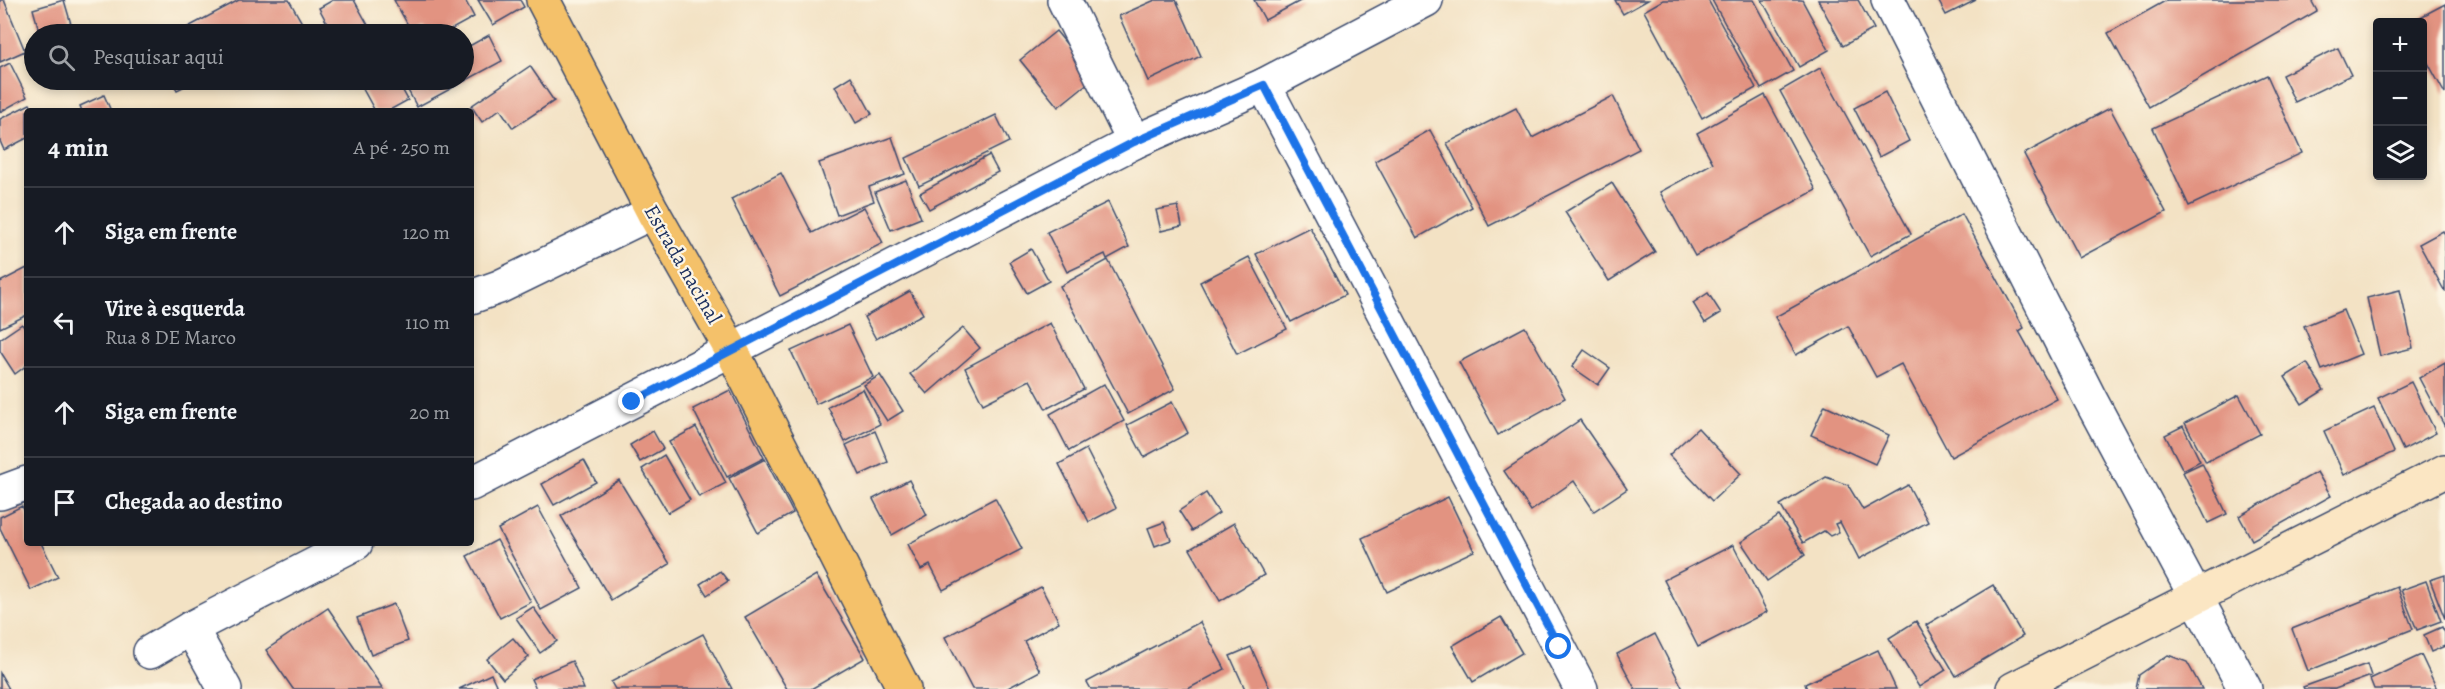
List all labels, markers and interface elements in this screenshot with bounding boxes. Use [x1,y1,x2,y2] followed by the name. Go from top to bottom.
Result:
[2373,18,2427,180] map controls
[2373,18,2427,72] button: +
[24,24,474,90] search box
[45,41,78,74] icon: search
[93,42,224,72] text: Pesquisar aqui
[2373,72,2427,126] button: −
[2373,126,2427,180] button: layers
[48,130,109,165] text: 4 min
[354,134,450,161] text: A pé · 250 m
[638,199,728,329] street label: Estrada nacinal
[48,216,81,249] icon: ahead
[105,217,237,247] text: Siga em frente
[402,219,450,246] text: 120 m
[105,294,245,324] text: Vire à esquerda
[48,306,81,339] icon: left
[405,309,450,336] text: 110 m
[105,324,236,351] text: Rua 8 DE Marco
[618,388,644,414] route end
[48,396,81,429] icon: ahead
[105,397,237,427] text: Siga em frente
[409,399,450,426] text: 20 m
[48,486,81,519] icon: arrive
[105,487,283,517] text: Chegada ao destino
[1545,633,1571,659] route start

